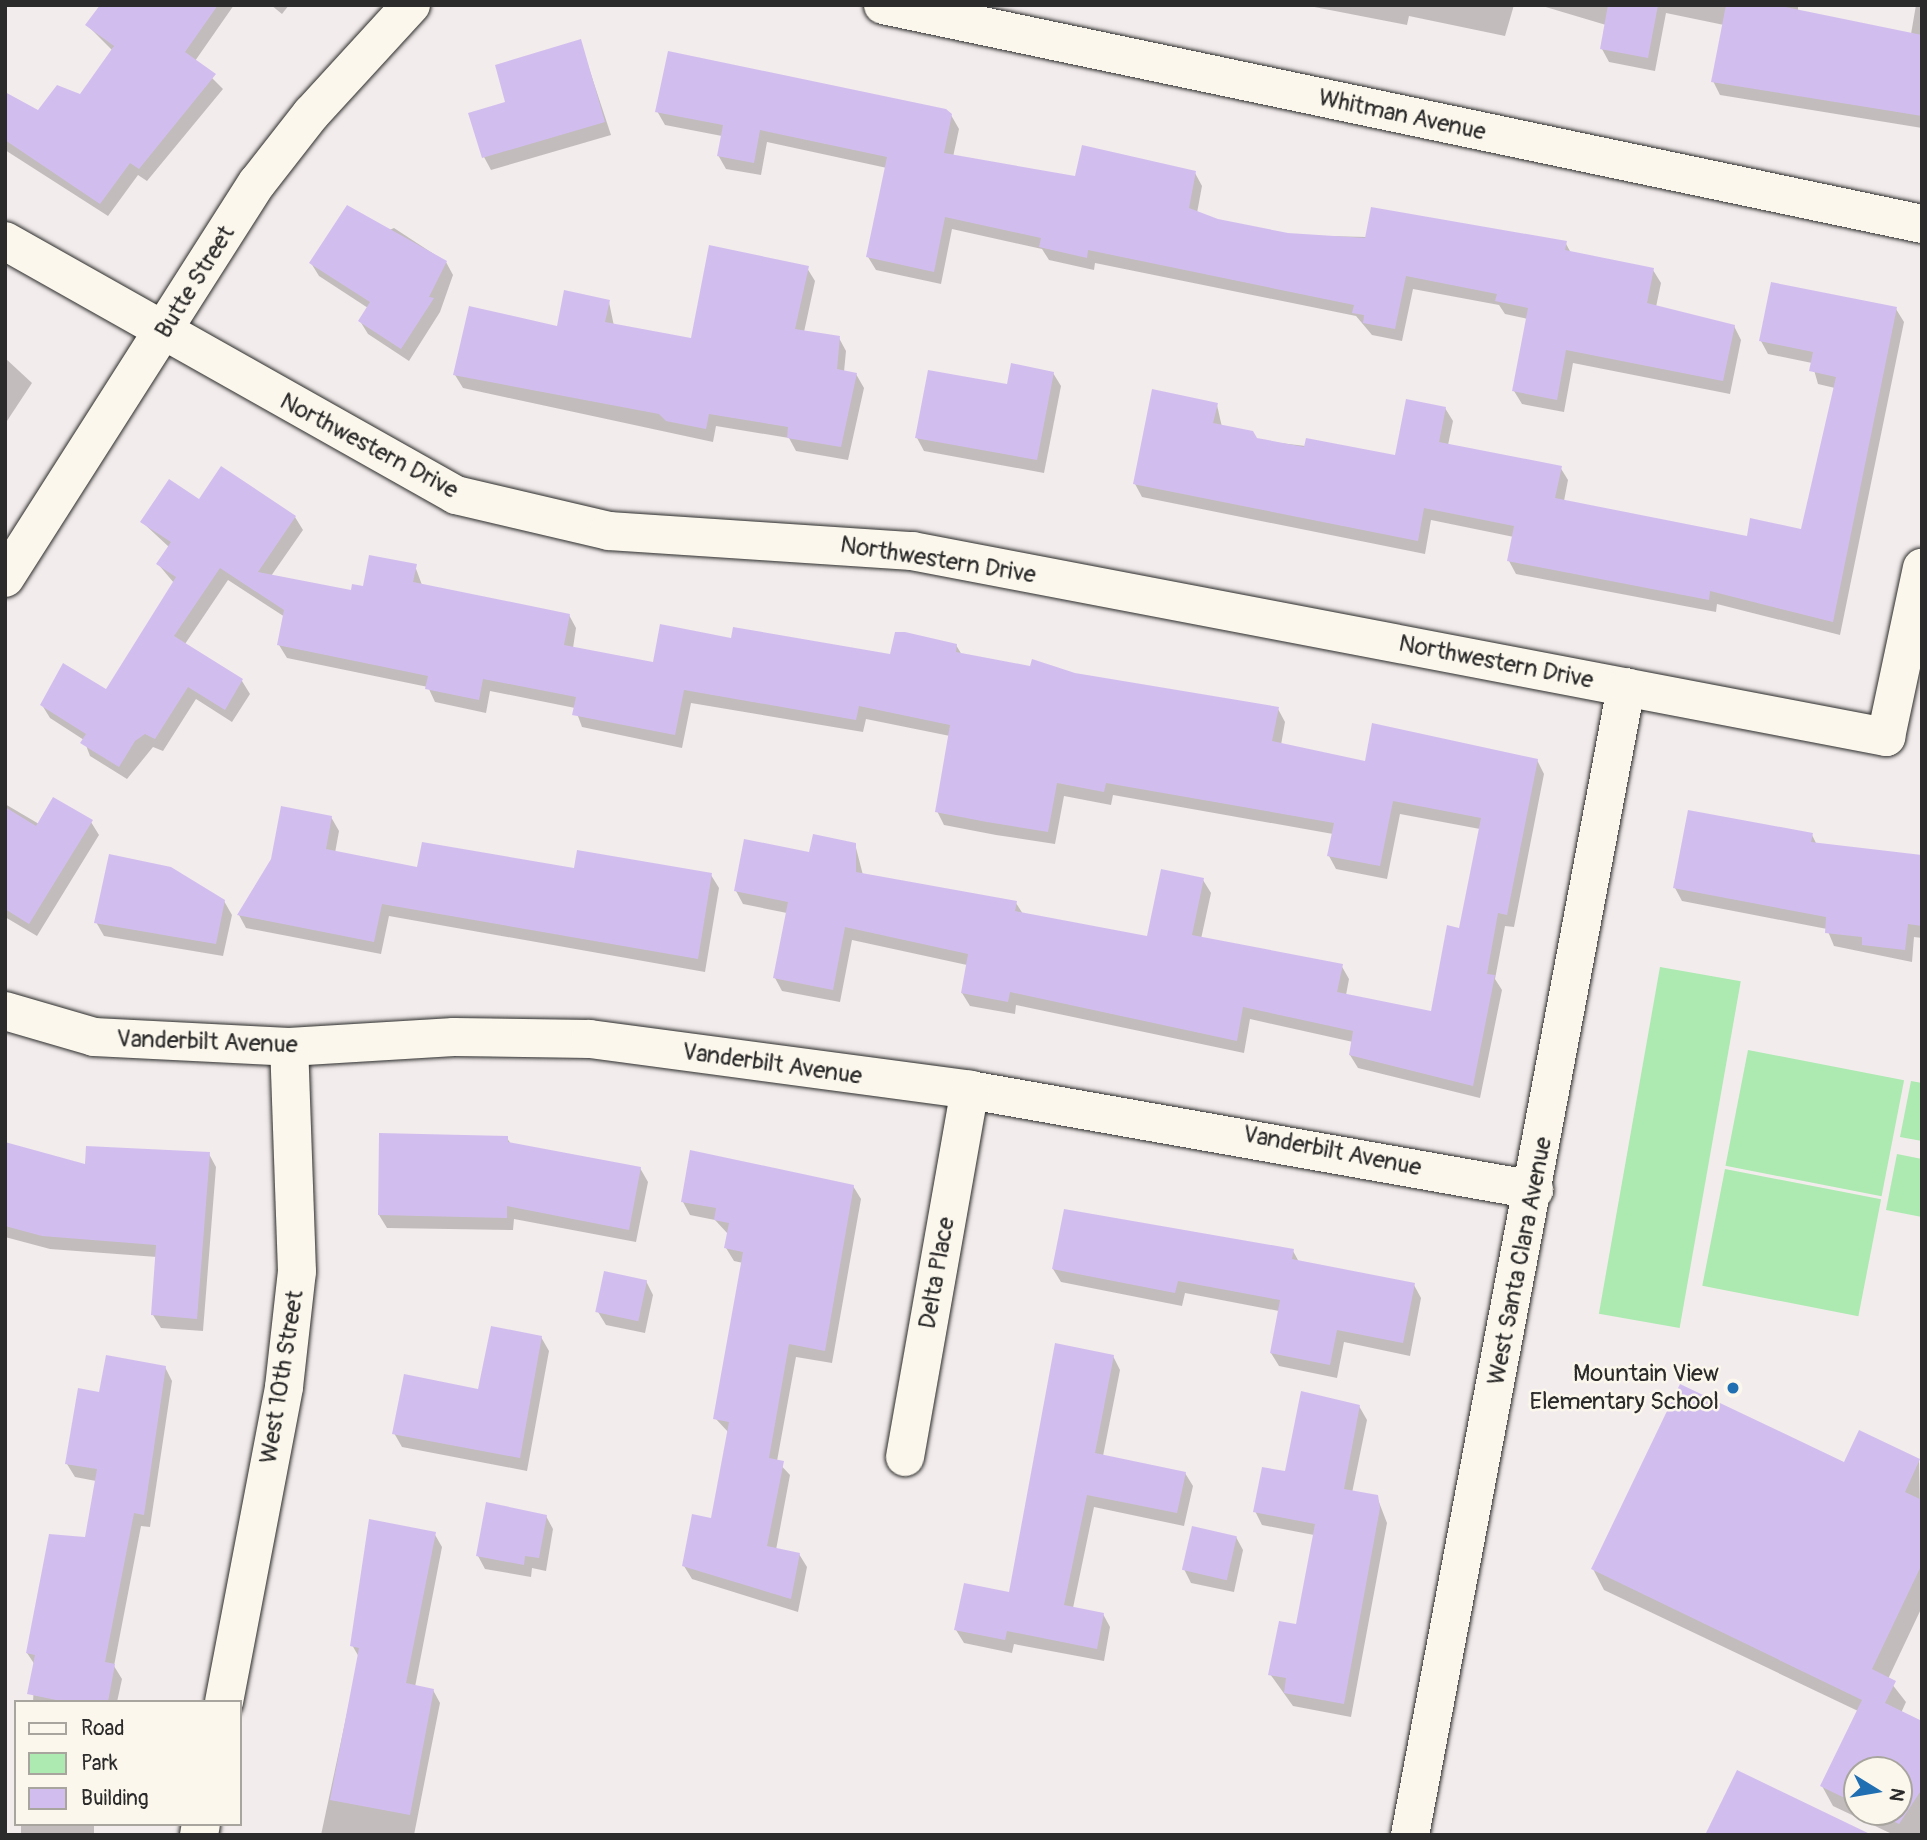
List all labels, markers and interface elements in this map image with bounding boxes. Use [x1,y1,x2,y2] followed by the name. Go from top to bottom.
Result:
[1316,83,1488,147] street label: Whitman Avenue
[149,220,241,344] street label: Butte Street
[275,387,463,505] street label: Northwestern Drive
[838,530,1038,590] street label: Northwestern Drive
[1396,629,1596,695] street label: Northwestern Drive
[116,1024,298,1060] street label: Vanderbilt Avenue
[680,1037,864,1091] street label: Vanderbilt Avenue
[1240,1120,1424,1182] street label: Vanderbilt Avenue
[1482,1134,1558,1388] street label: West Santa Clara Avenue
[913,1215,961,1331] street label: Delta Place
[254,1288,310,1466] street label: West 10th Street
[1529,1360,1719,1416] place label: Mountain View Elementary School
[1725,1380,1741,1396] marker: Mountain View Elementary School
[14,1700,242,1826] legend
[81,1715,125,1742] text: Road
[81,1750,118,1777] text: Park
[1843,1756,1913,1826] north arrow
[81,1785,148,1812] text: Building
[1884,1786,1910,1803] text: N

